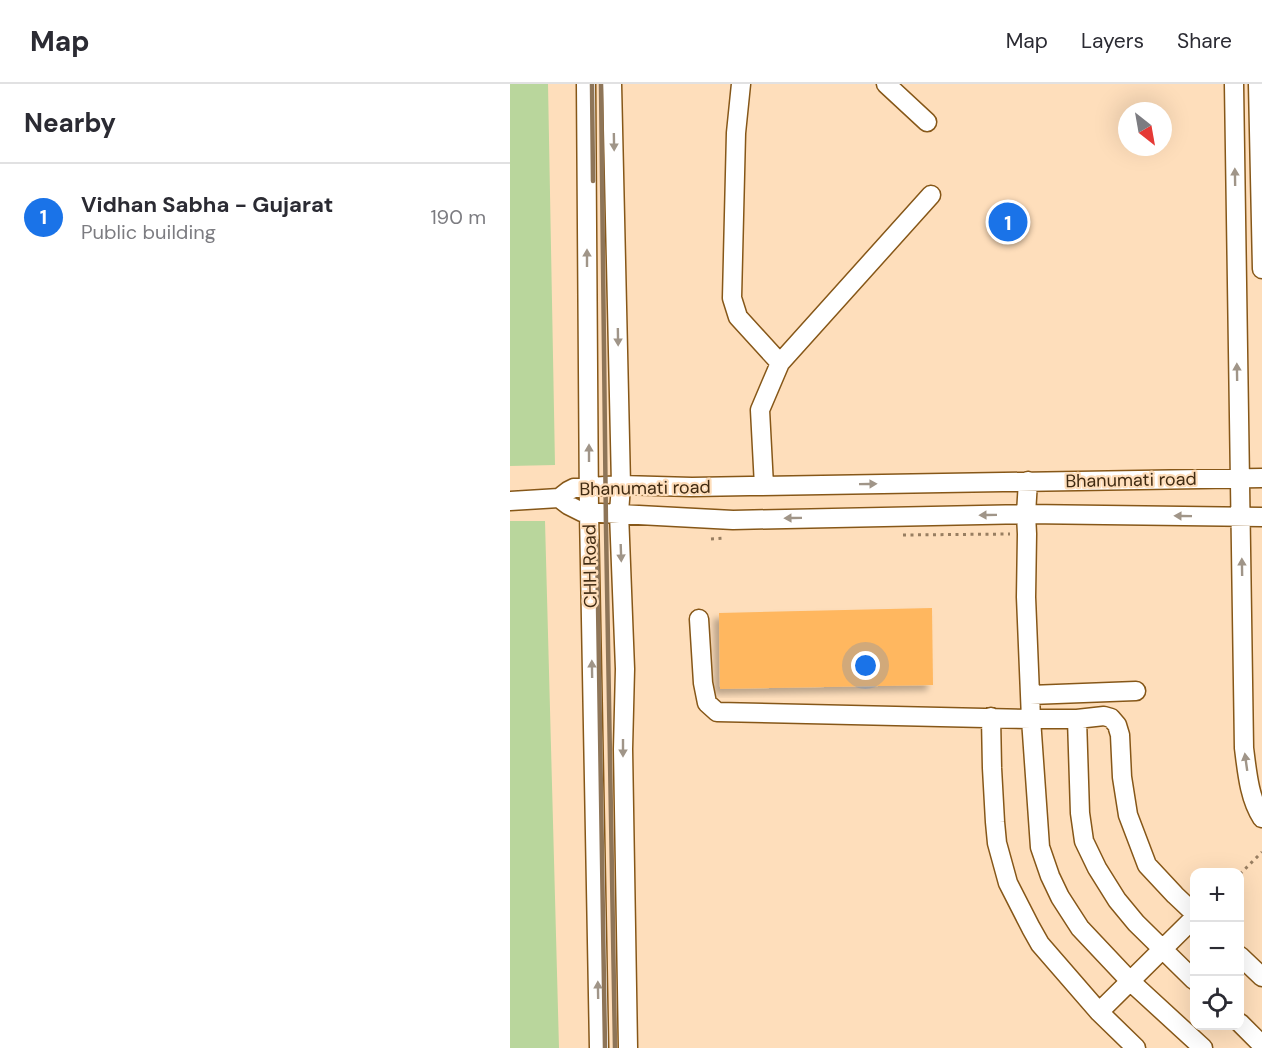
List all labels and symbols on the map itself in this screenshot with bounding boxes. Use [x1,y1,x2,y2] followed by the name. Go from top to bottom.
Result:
[1118,102,1172,156] north arrow
[609,133,618,152] one-way arrow
[1230,168,1240,187] one-way arrow
[988,200,1028,244] pin: 1
[582,248,592,267] one-way arrow
[613,328,622,347] one-way arrow
[1233,363,1242,382] one-way arrow
[584,443,594,462] one-way arrow
[1065,467,1197,493] street label: Bhanumati road
[579,475,711,501] street label: Bhanumati road
[859,479,878,489] one-way arrow
[978,510,997,519] one-way arrow
[1173,511,1192,521] one-way arrow
[783,514,802,523] one-way arrow
[577,524,603,608] street label: CHH Road
[616,544,626,563] one-way arrow
[1237,557,1247,576] one-way arrow
[851,651,880,680] your location
[587,659,597,678] one-way arrow
[618,739,628,758] one-way arrow
[1241,752,1250,771] one-way arrow
[593,980,602,999] one-way arrow

